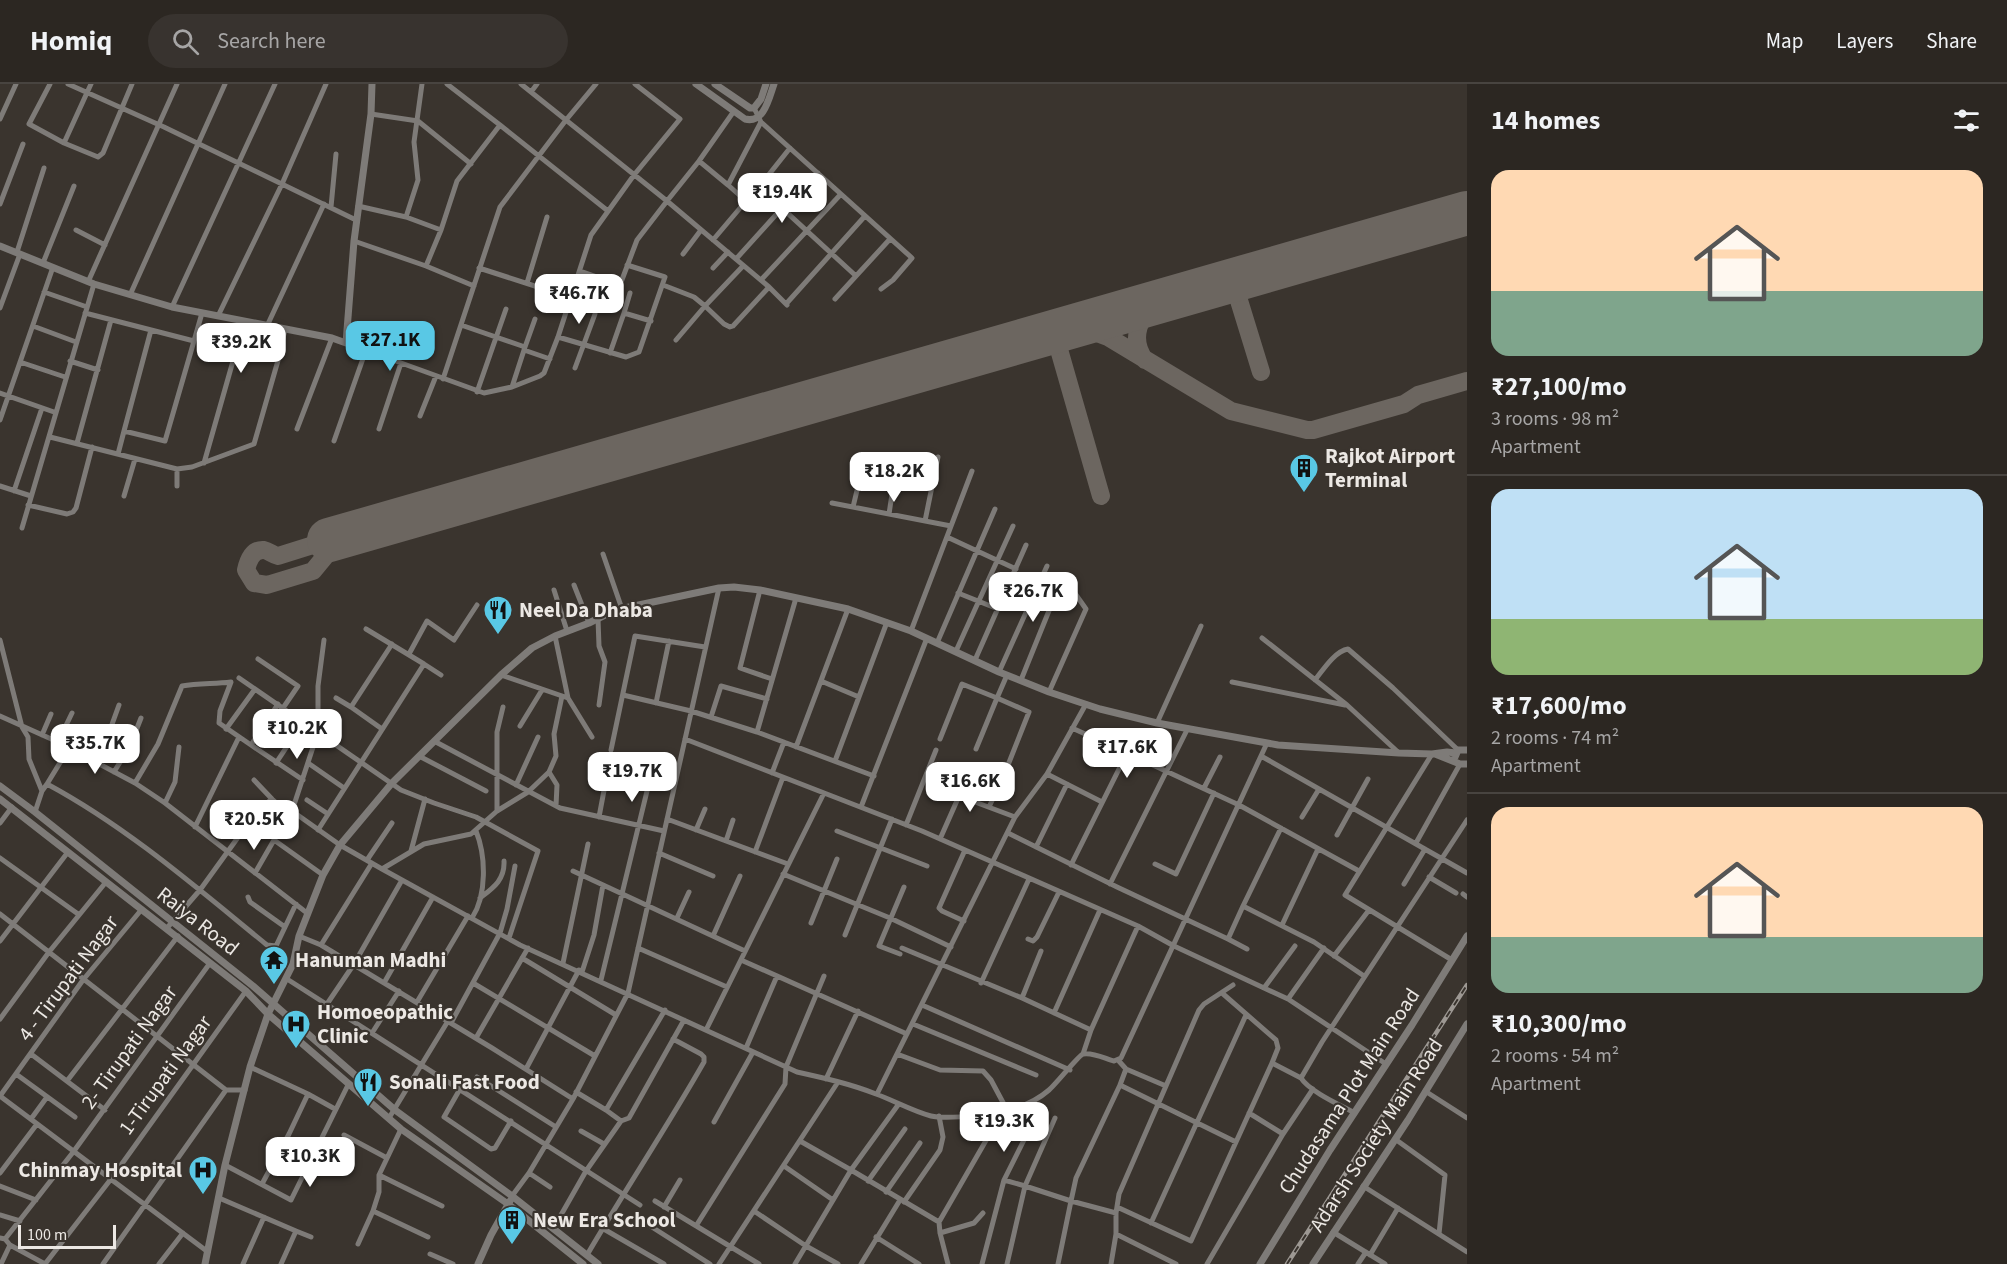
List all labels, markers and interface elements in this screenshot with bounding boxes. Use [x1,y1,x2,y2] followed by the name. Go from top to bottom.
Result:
[148,14,568,68] search box
[30,21,112,61] text: Homiq
[169,25,202,58] icon: search
[217,25,326,57] text: Search here
[1766,26,1803,56] text: Map
[1836,26,1893,56] text: Layers
[1926,26,1977,56] text: Share
[1491,102,1600,139] text: 14 homes
[1950,104,1983,137] icon: filters
[733,173,831,224] pin: ₹19.4K
[752,178,812,206] text: ₹19.4K
[1683,209,1791,317] icon: home
[530,274,628,325] pin: ₹46.7K
[549,279,609,307] text: ₹46.7K
[341,321,439,372] pin: ₹27.1K
[192,323,290,374] pin: ₹39.2K
[360,326,420,354] text: ₹27.1K
[211,328,271,356] text: ₹39.2K
[1491,368,1627,405] text: ₹27,100/mo
[1491,405,1619,433] text: 3 rooms · 98 m²
[1491,433,1581,461] text: Apartment
[1325,441,1455,495] place label: Rajkot Airport Terminal
[845,452,943,503] pin: ₹18.2K
[1288,452,1320,494] building icon: Rajkot Airport Terminal
[864,457,924,485] text: ₹18.2K
[1683,528,1791,636] icon: home
[984,572,1082,623] pin: ₹26.7K
[1003,577,1063,605] text: ₹26.7K
[482,594,514,636] restaurant icon: Neel Da Dhaba
[519,595,653,625] place label: Neel Da Dhaba
[1491,687,1627,724] text: ₹17,600/mo
[248,709,346,760] pin: ₹10.2K
[267,714,327,742] text: ₹10.2K
[46,724,144,775] pin: ₹35.7K
[1491,724,1619,752] text: 2 rooms · 74 m²
[1078,728,1176,779] pin: ₹17.6K
[65,729,125,757] text: ₹35.7K
[1097,733,1157,761] text: ₹17.6K
[583,752,681,803] pin: ₹19.7K
[1491,752,1581,780] text: Apartment
[602,757,662,785] text: ₹19.7K
[921,762,1019,813] pin: ₹16.6K
[940,767,1000,795] text: ₹16.6K
[205,800,303,851] pin: ₹20.5K
[224,805,284,833] text: ₹20.5K
[1683,846,1791,954] icon: home
[151,879,245,963] street label: Raiya Road
[11,908,126,1047] street label: 4 - Tirupati Nagar
[258,944,290,986] temple icon: Hanuman Madhi
[295,945,446,975] place label: Hanuman Madhi
[74,978,185,1115] street label: 2- Tirupati Nagar
[1271,982,1427,1200] street label: Chudasama Plot Main Road
[317,997,453,1051] place label: Homoeopathic Clinic
[1491,1005,1627,1042] text: ₹10,300/mo
[111,1008,219,1141] street label: 1-Tirupati Nagar
[280,1008,312,1050] hospital icon: Homoeopathic Clinic
[1302,1032,1450,1238] street label: Adarsh Society Main Road
[1491,1042,1619,1070] text: 2 rooms · 54 m²
[352,1066,384,1108] restaurant icon: Sonali Fast Food
[389,1067,540,1097] place label: Sonali Fast Food
[1491,1070,1581,1098] text: Apartment
[955,1102,1053,1153] pin: ₹19.3K
[974,1107,1034,1135] text: ₹19.3K
[261,1137,359,1188] pin: ₹10.3K
[280,1142,340,1170] text: ₹10.3K
[187,1154,219,1196] hospital icon: Chinmay Hospital
[18,1155,182,1185] place label: Chinmay Hospital
[496,1204,528,1246] building icon: New Era School
[533,1205,676,1235] place label: New Era School
[18,1222,116,1250] scale bar
[27,1224,67,1246] text: 100 m

